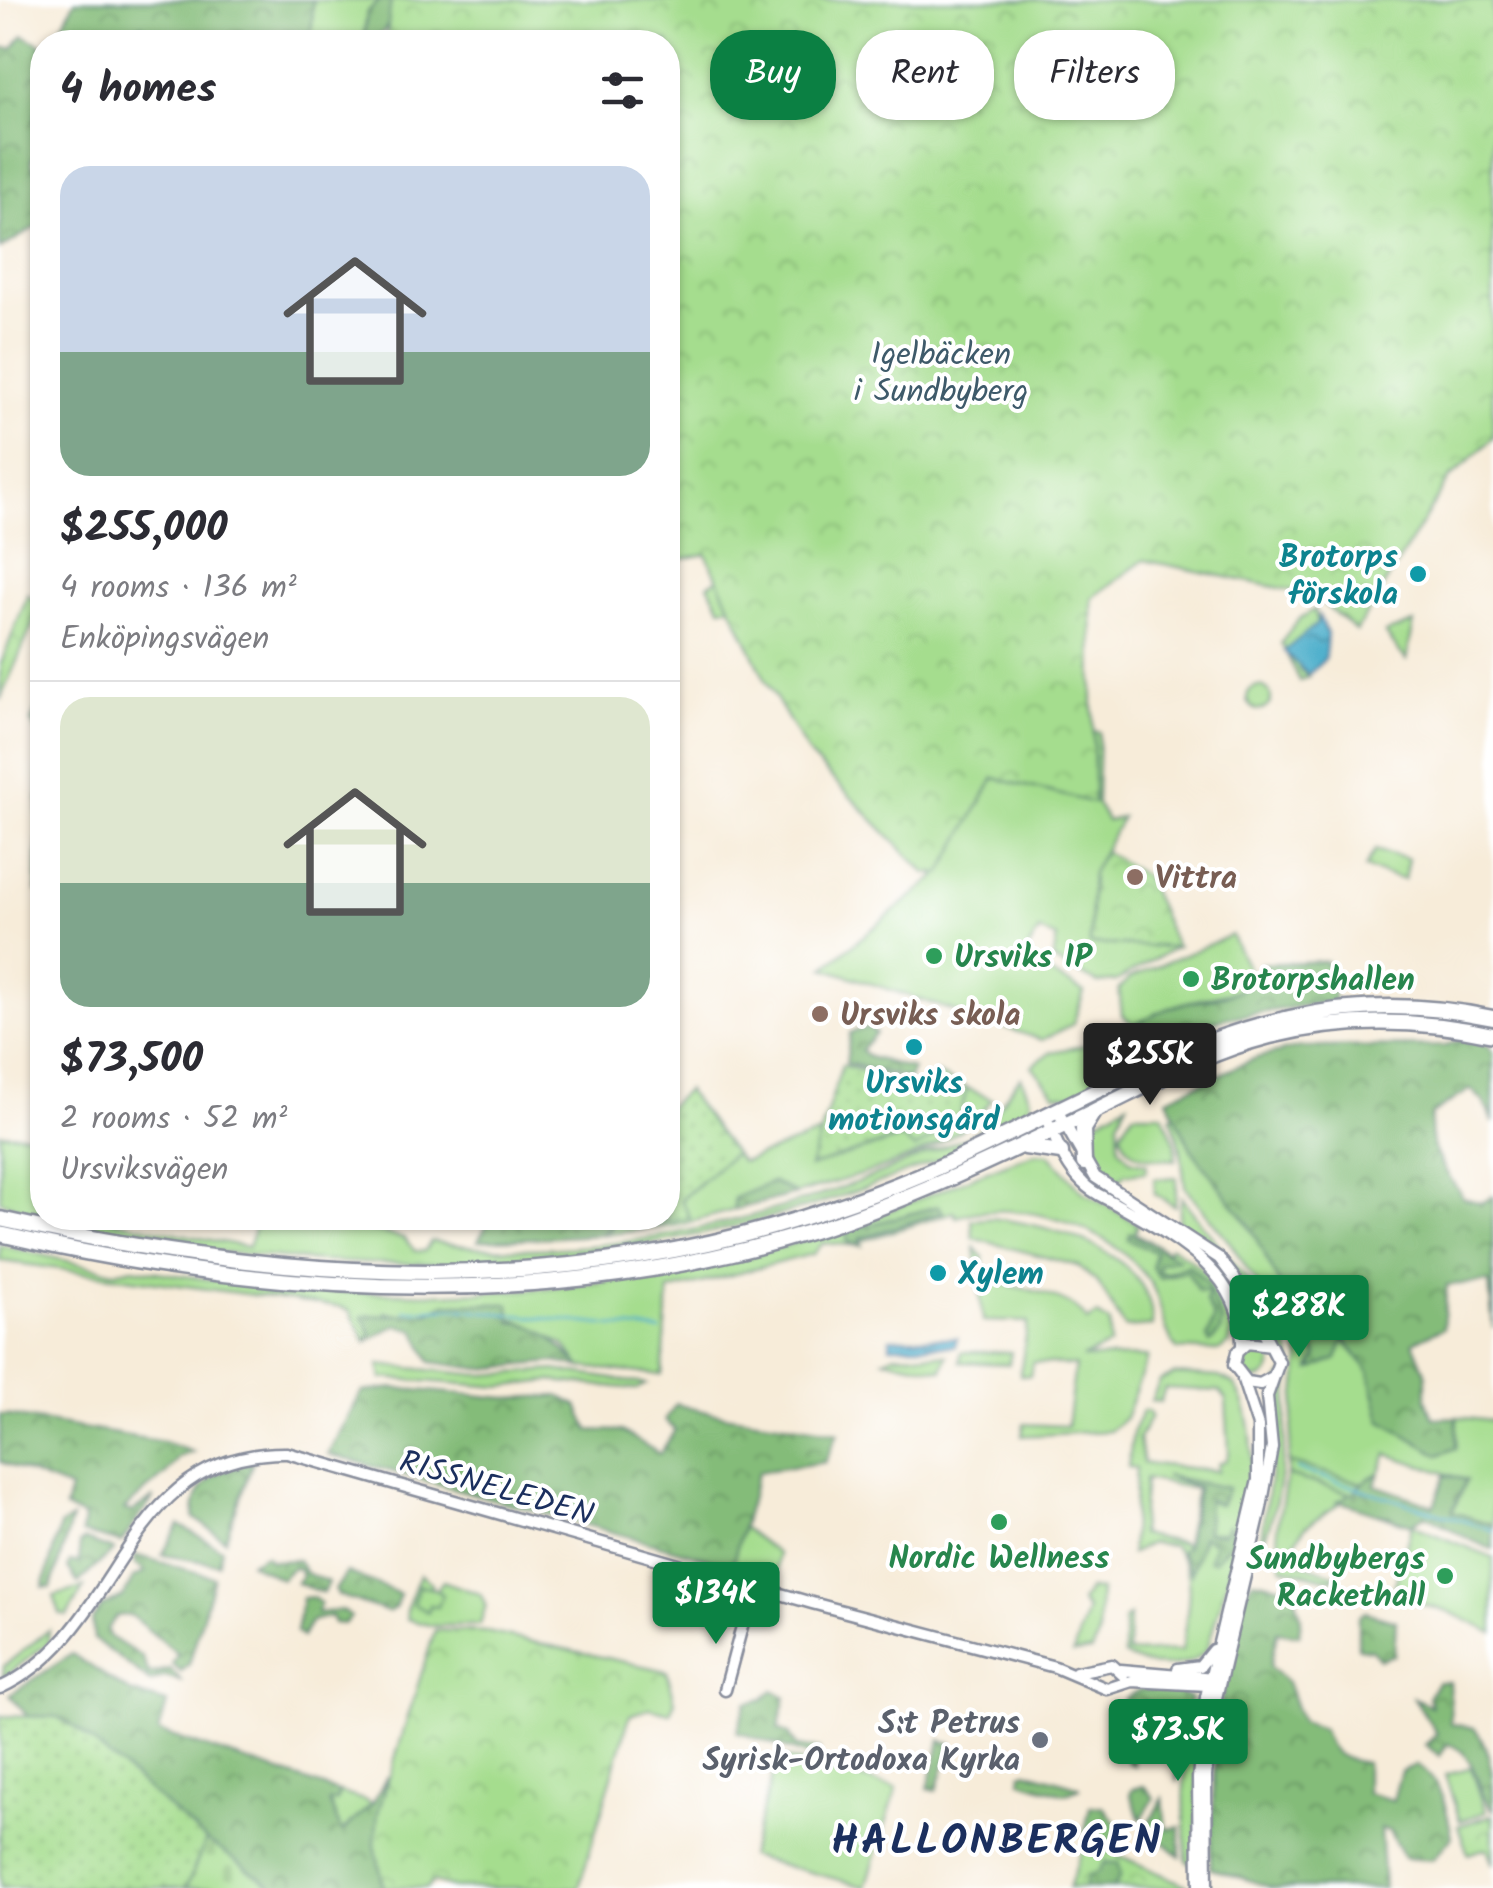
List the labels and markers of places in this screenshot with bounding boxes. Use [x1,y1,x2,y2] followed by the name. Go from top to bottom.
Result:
[1279,533,1398,621] place label: Brotorps förskola
[1407,563,1429,585] marker: Brotorps förskola
[1155,854,1237,905] place label: Vittra
[1124,866,1146,888] marker: Vittra
[954,933,1093,984] place label: Ursviks IP
[923,945,945,967] marker: Ursviks IP
[1211,956,1415,1007] place label: Brotorpshallen
[1180,968,1202,990] marker: Brotorpshallen
[840,991,1021,1042] place label: Ursviks skola
[809,1003,831,1025] marker: Ursviks skola
[1080,1023,1220,1108] pin: $255K
[903,1036,925,1058] marker: Ursviks motionsgård
[828,1059,1001,1147] place label: Ursviks motionsgård
[957,1250,1044,1301] place label: Xylem
[927,1262,949,1284] marker: Xylem
[1229,1275,1369,1360] pin: $288K
[988,1511,1010,1533] marker: Nordic Wellness
[889,1534,1109,1585] place label: Nordic Wellness
[1246,1535,1425,1623] place label: Sundbybergs Rackethall
[646,1562,786,1647] pin: $134K
[1434,1565,1456,1587] marker: Sundbybergs Rackethall
[702,1699,1020,1787] place label: S:t Petrus Syrisk-Ortodoxa Kyrka
[1097,1699,1259,1784] pin: $73.5K
[1029,1729,1051,1751] marker: S:t Petrus Syrisk-Ortodoxa Kyrka

